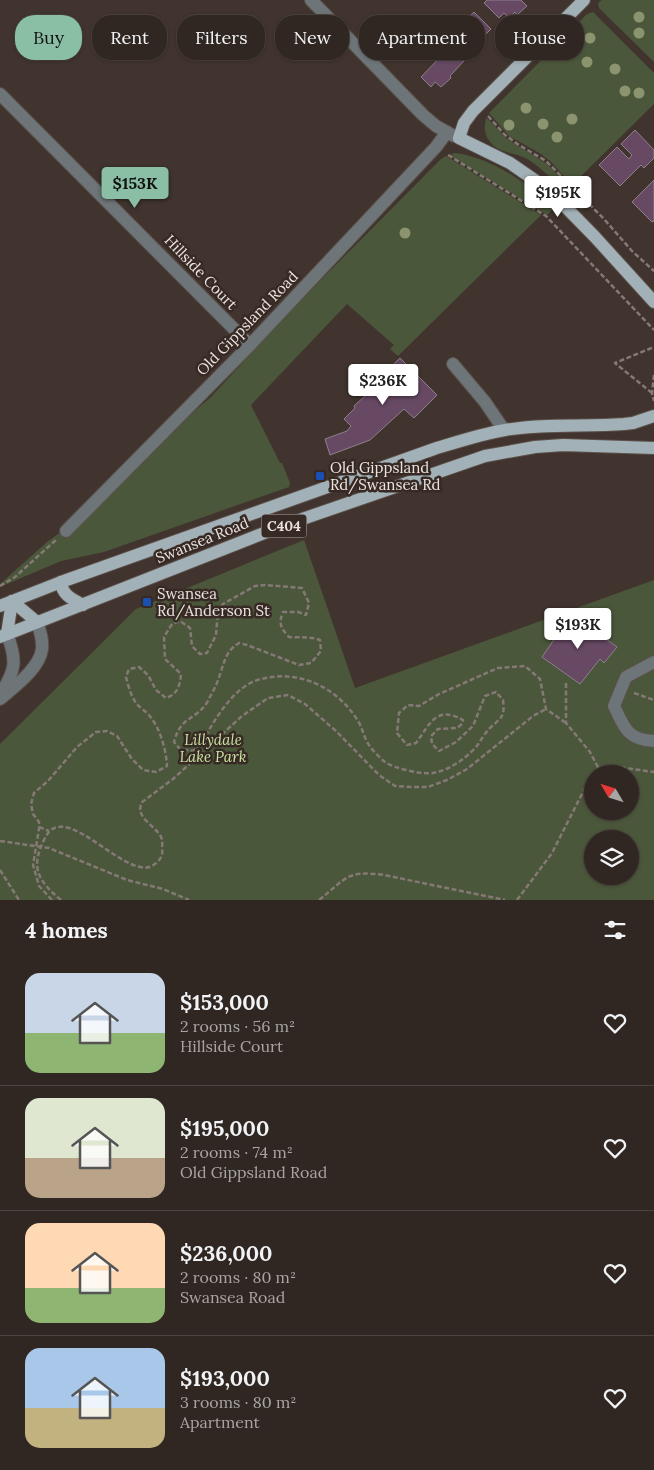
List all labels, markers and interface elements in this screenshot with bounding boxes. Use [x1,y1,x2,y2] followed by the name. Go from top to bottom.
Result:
[15,15,82,60] chip: Buy
[92,15,167,60] chip: Rent
[177,15,265,60] chip: Filters
[275,15,349,60] chip: New
[359,15,485,60] chip: Apartment
[495,15,584,60] chip: House
[100,166,170,209] pin: $153K
[113,173,157,193] text: $153K
[523,176,593,218] pin: $195K
[535,182,581,202] text: $195K
[161,231,242,314] street label: Hillside Court
[192,267,302,379] street label: Old Gippsland Road
[348,364,418,406] pin: $236K
[359,370,407,390] text: $236K
[330,458,441,495] place label: Old Gippsland Rd/Swansea Rd
[314,470,326,482] marker: Old Gippsland Rd/Swansea Rd
[153,513,251,567] street label: Swansea Road
[262,514,306,538] road number: C404
[157,584,270,621] place label: Swansea Rd/Anderson St
[141,596,153,608] marker: Swansea Rd/Anderson St
[543,608,613,650] pin: $193K
[555,614,601,634] text: $193K
[179,730,247,766] park label: Lillydale Lake Park
[584,765,639,820] north arrow
[584,765,639,885] map controls
[584,830,639,885] button: layers
[601,916,629,944] icon: filters
[25,917,108,944] text: 4 homes
[180,989,269,1016] text: $153,000
[65,993,125,1053] icon: home
[601,1009,629,1037] icon: heart
[180,1016,295,1036] text: 2 rooms · 56 m²
[180,1036,283,1056] text: Hillside Court
[180,1115,269,1142] text: $195,000
[65,1118,125,1178] icon: home
[601,1134,629,1162] icon: heart
[180,1142,293,1162] text: 2 rooms · 74 m²
[180,1162,327,1182] text: Old Gippsland Road
[180,1240,272,1267] text: $236,000
[65,1243,125,1303] icon: home
[601,1259,629,1287] icon: heart
[180,1267,296,1287] text: 2 rooms · 80 m²
[180,1287,285,1307] text: Swansea Road
[180,1365,270,1392] text: $193,000
[65,1368,125,1428] icon: home
[601,1384,629,1412] icon: heart
[180,1392,296,1412] text: 3 rooms · 80 m²
[180,1412,260,1432] text: Apartment

